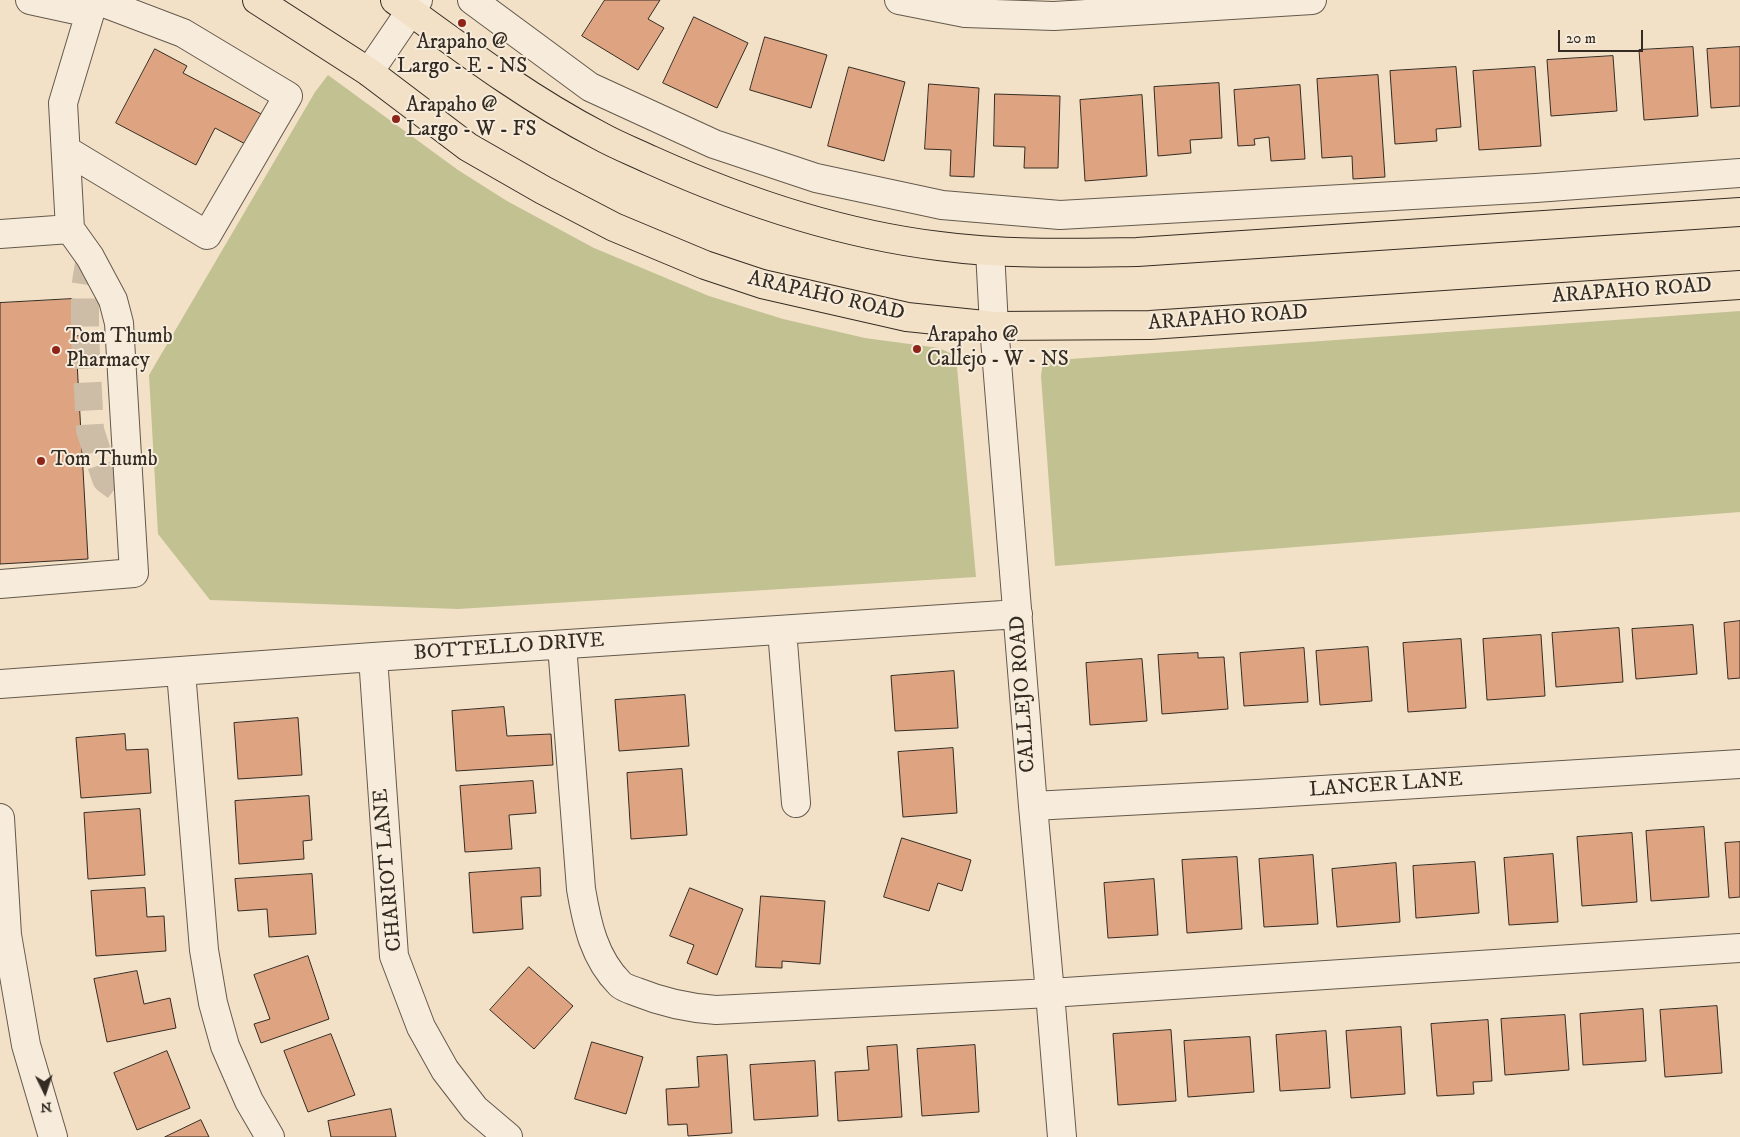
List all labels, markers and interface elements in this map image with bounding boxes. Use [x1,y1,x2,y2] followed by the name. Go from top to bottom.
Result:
[456,17,468,29] marker: Arapaho @ Largo - E - NS
[1560,20,1645,52] scale bar
[1566,29,1596,48] text: 20 m
[397,31,527,81] place label: Arapaho @ Largo - E - NS
[406,94,536,144] place label: Arapaho @ Largo - W - FS
[390,113,402,125] marker: Arapaho @ Largo - W - FS
[745,267,907,327] street label: ARAPAHO ROAD
[1551,274,1713,310] street label: ARAPAHO ROAD
[1147,301,1309,337] street label: ARAPAHO ROAD
[927,324,1069,374] place label: Arapaho @ Callejo - W - NS
[66,325,173,375] place label: Tom Thumb Pharmacy
[911,343,923,355] marker: Arapaho @ Callejo - W - NS
[50,344,62,356] marker: Tom Thumb Pharmacy
[51,448,158,474] place label: Tom Thumb
[35,455,47,467] marker: Tom Thumb
[1006,615,1042,773] street label: CALLEJO ROAD
[413,629,605,667] street label: BOTTELLO DRIVE
[1308,768,1464,804] street label: LANCER LANE
[369,787,409,953] street label: CHARIOT LANE
[20,1067,70,1117] north arrow
[40,1098,52,1116] text: N

